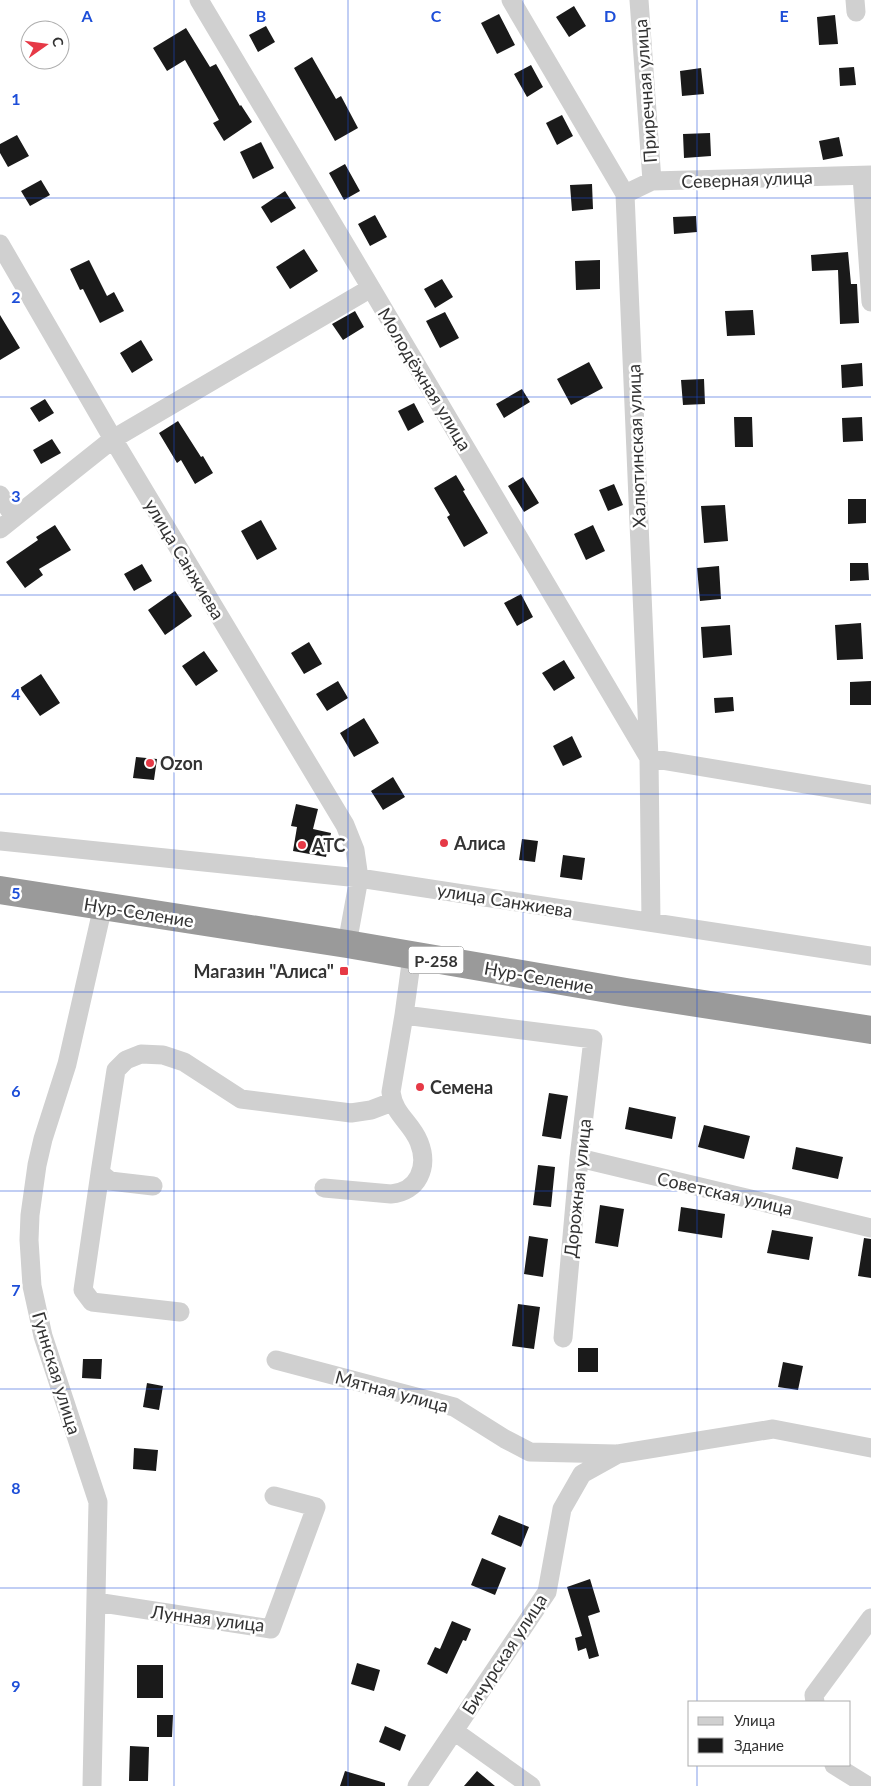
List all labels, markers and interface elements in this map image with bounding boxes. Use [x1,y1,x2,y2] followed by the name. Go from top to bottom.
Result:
[80,6,93,25] text: A
[256,6,266,25] text: B
[431,6,442,25] text: C
[604,6,616,25] text: D
[779,6,789,25] text: E
[629,18,661,164] street label: Приречная улица
[20,20,70,70] north arrow
[49,35,68,49] text: С
[11,89,21,108] text: 1
[681,166,813,192] street label: Северная улица
[11,287,21,306] text: 2
[374,303,476,455] street label: Молодёжная улица
[622,364,650,528] street label: Халютинская улица
[11,486,21,505] text: 3
[140,495,230,623] street label: улица Санжиева
[11,684,21,703] text: 4
[160,752,203,774] place label: Ozon
[144,757,156,769] marker: Ozon
[453,832,506,854] place label: Алиса
[311,834,346,856] place label: АТС
[438,837,450,849] marker: Алиса
[296,839,308,851] marker: АТС
[436,878,574,922] street label: улица Санжиева
[11,883,21,902] text: 5
[82,892,196,932] street label: Нур-Селение
[408,946,464,974] road number: Р-258
[482,957,596,997] street label: Нур-Селение
[194,960,334,982] place label: Магазин "Алиса"
[338,965,350,977] marker: Магазин "Алиса"
[430,1076,493,1098] place label: Семена
[11,1081,21,1100] text: 6
[414,1081,426,1093] marker: Семена
[559,1117,595,1259] street label: Дорожная улица
[655,1167,795,1219] street label: Советская улица
[11,1280,21,1299] text: 7
[28,1309,86,1437] street label: Гуннская улица
[333,1365,451,1417] street label: Мятная улица
[11,1478,21,1497] text: 8
[457,1590,551,1718] street label: Бичурская улица
[149,1600,266,1636] street label: Лунная улица
[11,1676,21,1695] text: 9
[688,1701,851,1766] legend
[734,1711,775,1729] text: Улица
[734,1736,784,1754] text: Здание

